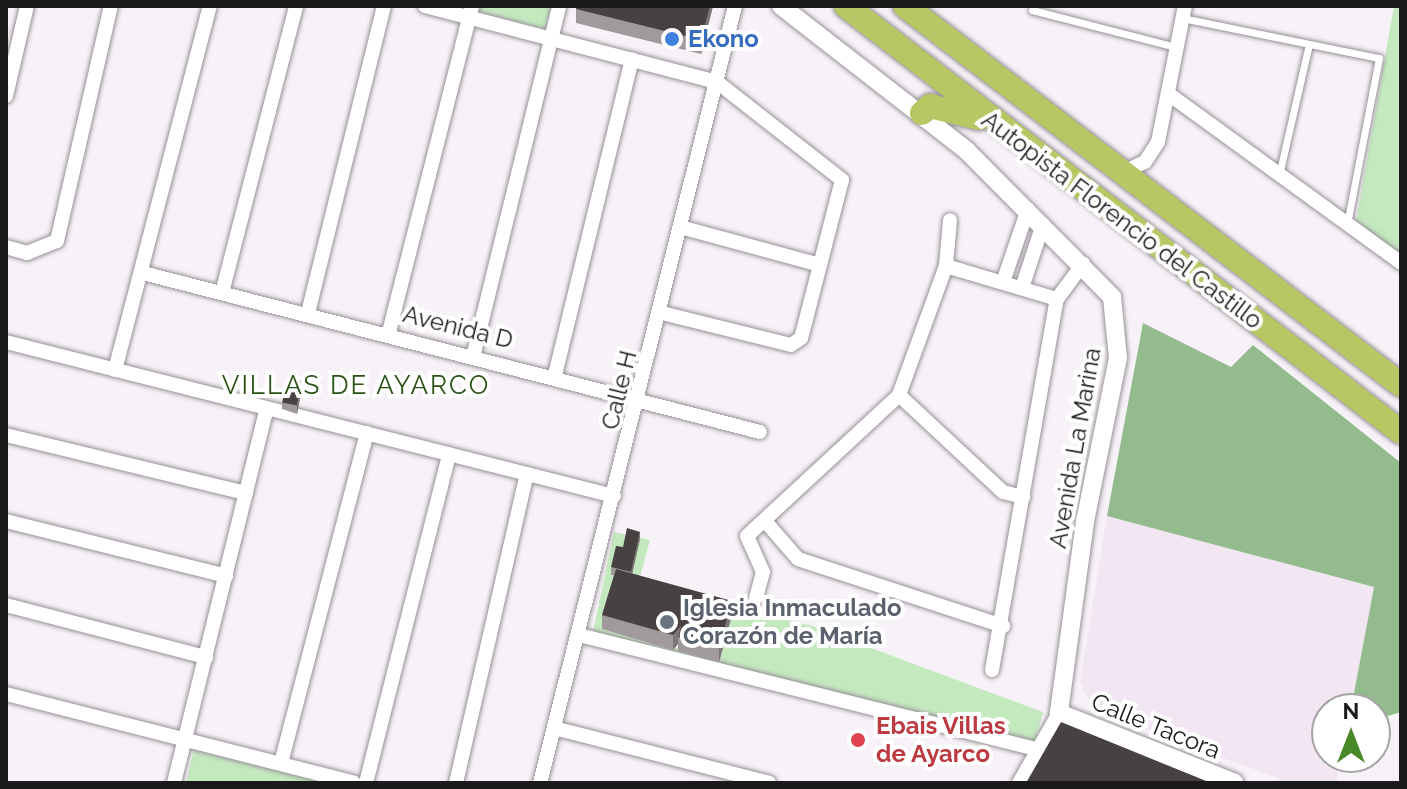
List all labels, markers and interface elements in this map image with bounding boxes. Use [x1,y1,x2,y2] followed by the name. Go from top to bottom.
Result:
[688,25,759,53] place label: Ekono
[663,30,681,48] marker: Ekono
[976,105,1268,335] street label: Autopista Florencio del Castillo
[400,299,516,355] street label: Avenida D
[1043,345,1107,551] street label: Avenida La Marina
[595,347,643,433] street label: Calle H
[221,370,491,402] district label: VILLAS DE AYARCO
[683,594,902,650] place label: Iglesia Inmaculado Corazón de María
[658,613,676,631] marker: Iglesia Inmaculado Corazón de María
[1087,687,1225,765] street label: Calle Tacora
[1311,693,1391,773] north arrow
[1343,698,1359,724] text: N
[876,712,1006,768] place label: Ebais Villas de Ayarco
[847,729,869,751] marker: Ebais Villas de Ayarco

